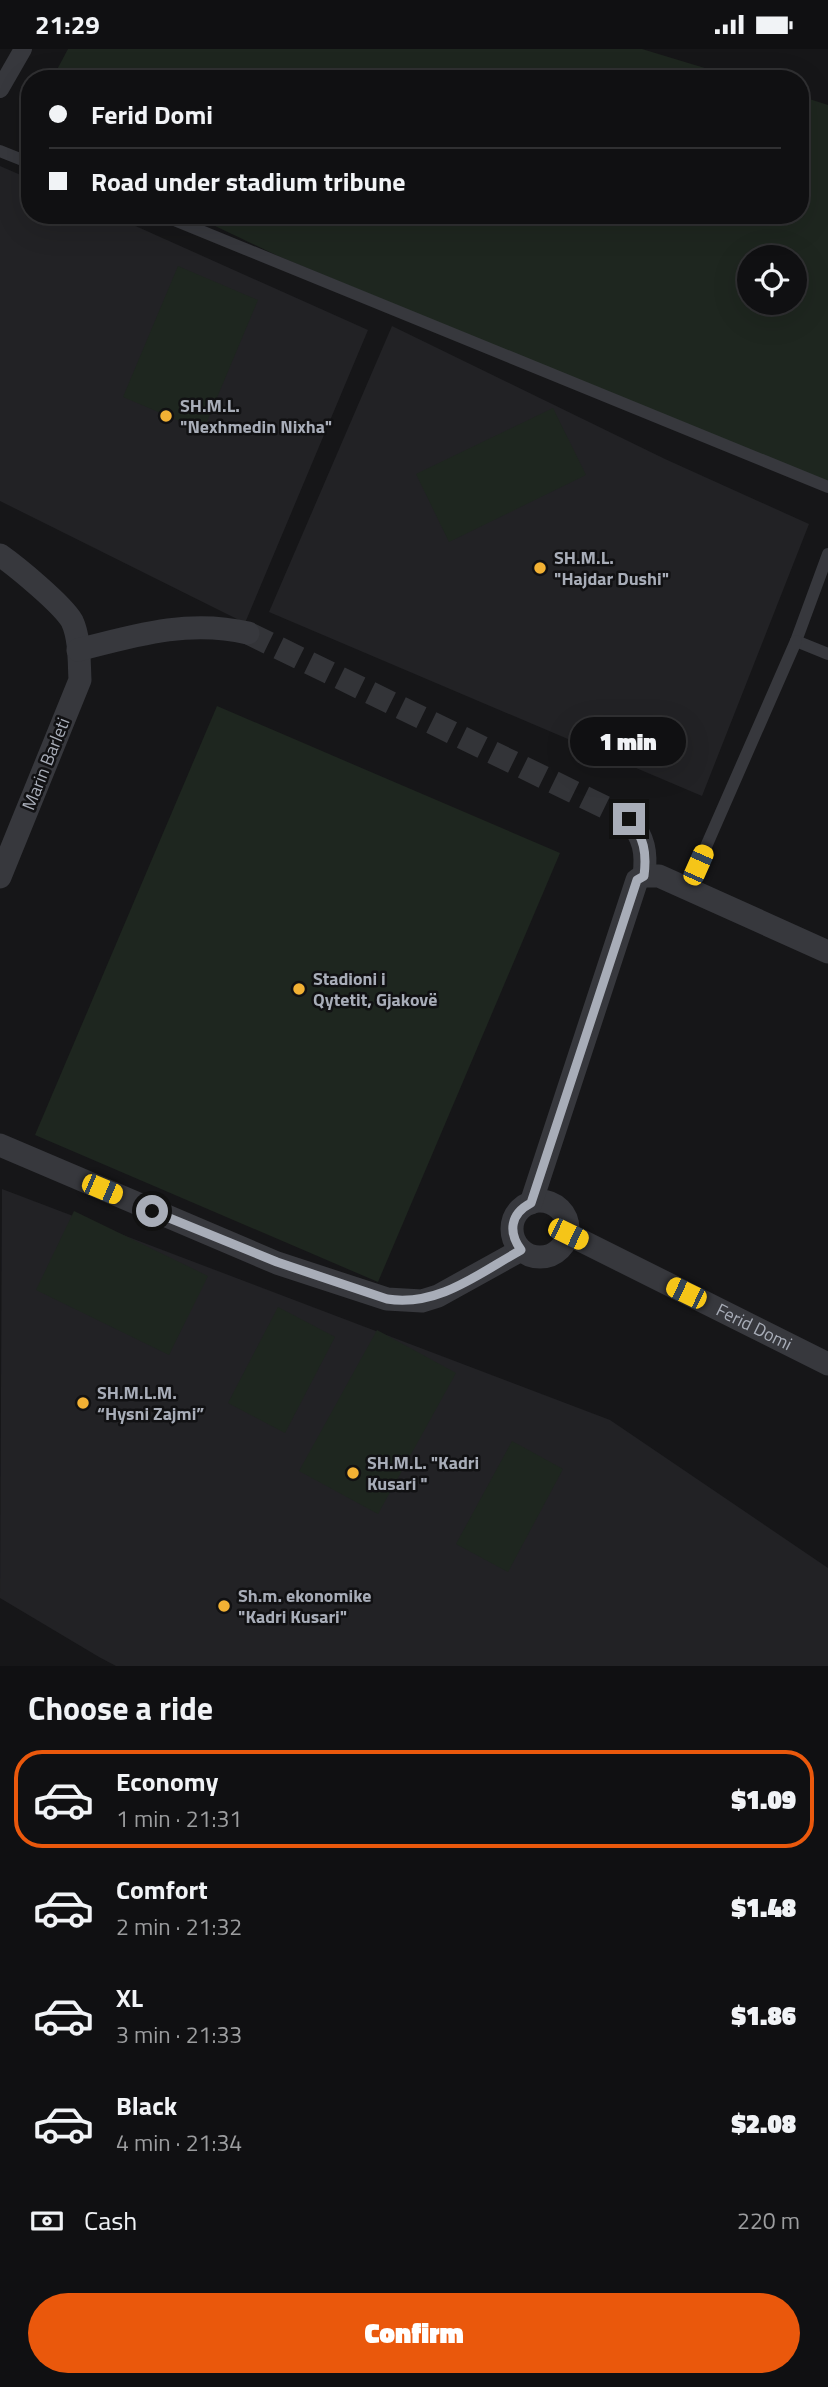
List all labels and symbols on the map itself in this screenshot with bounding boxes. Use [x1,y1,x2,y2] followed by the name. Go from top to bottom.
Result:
[180,392,332,440] place label: SH.M.L. "Nexhmedin Nixha"
[158,408,174,424] marker: SH.M.L. "Nexhmedin Nixha"
[554,544,669,592] place label: SH.M.L. "Hajdar Dushi"
[532,560,548,576] marker: SH.M.L. "Hajdar Dushi"
[15,713,76,814] street label: Marin Barleti
[571,717,687,767] callout: 1 min
[613,803,645,835] route end
[680,842,717,888] car
[313,965,437,1013] place label: Stadioni i Qytetit, Gjakovë
[291,981,307,997] marker: Stadioni i Qytetit, Gjakovë
[79,1171,126,1207] car
[136,1195,168,1227] route start
[545,1215,592,1253] car
[663,1274,710,1312] car
[712,1296,797,1357] street label: Ferid Domi
[97,1379,204,1427] place label: SH.M.L.M. “Hysni Zajmi”
[75,1395,91,1411] marker: SH.M.L.M. “Hysni Zajmi”
[367,1449,479,1497] place label: SH.M.L. "Kadri Kusari "
[345,1465,361,1481] marker: SH.M.L. "Kadri Kusari "
[238,1582,371,1630] place label: Sh.m. ekonomike "Kadri Kusari"
[216,1598,232,1614] marker: Sh.m. ekonomike "Kadri Kusari"

